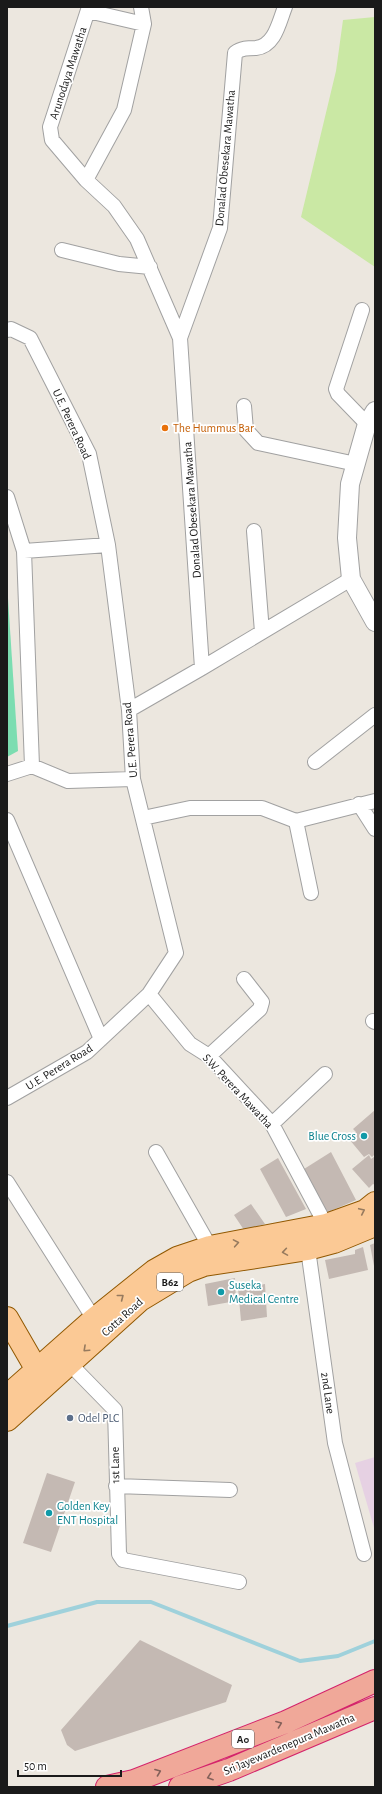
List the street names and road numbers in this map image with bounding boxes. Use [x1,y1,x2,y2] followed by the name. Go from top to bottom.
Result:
[47,25,90,121] street label: Arunodaya Mawatha
[213,89,237,227] street label: Donalad Obesekara Mawatha
[50,387,94,461] street label: U.E. Perera Road
[181,441,203,579] street label: Donalad Obesekara Mawatha
[121,702,139,778] street label: U.E. Perera Road
[24,1042,94,1092] street label: U.E. Perera Road
[201,1052,276,1131] street label: S.W. Perera Mawatha
[157,1273,183,1291] road number: B62
[99,1295,145,1339] street label: Cotta Road
[319,1371,337,1415] street label: 2nd Lane
[109,1447,121,1483] street label: 1st Lane
[222,1711,357,1778] street label: Sri Jayewardenepura Mawatha
[232,1730,254,1748] road number: A0

